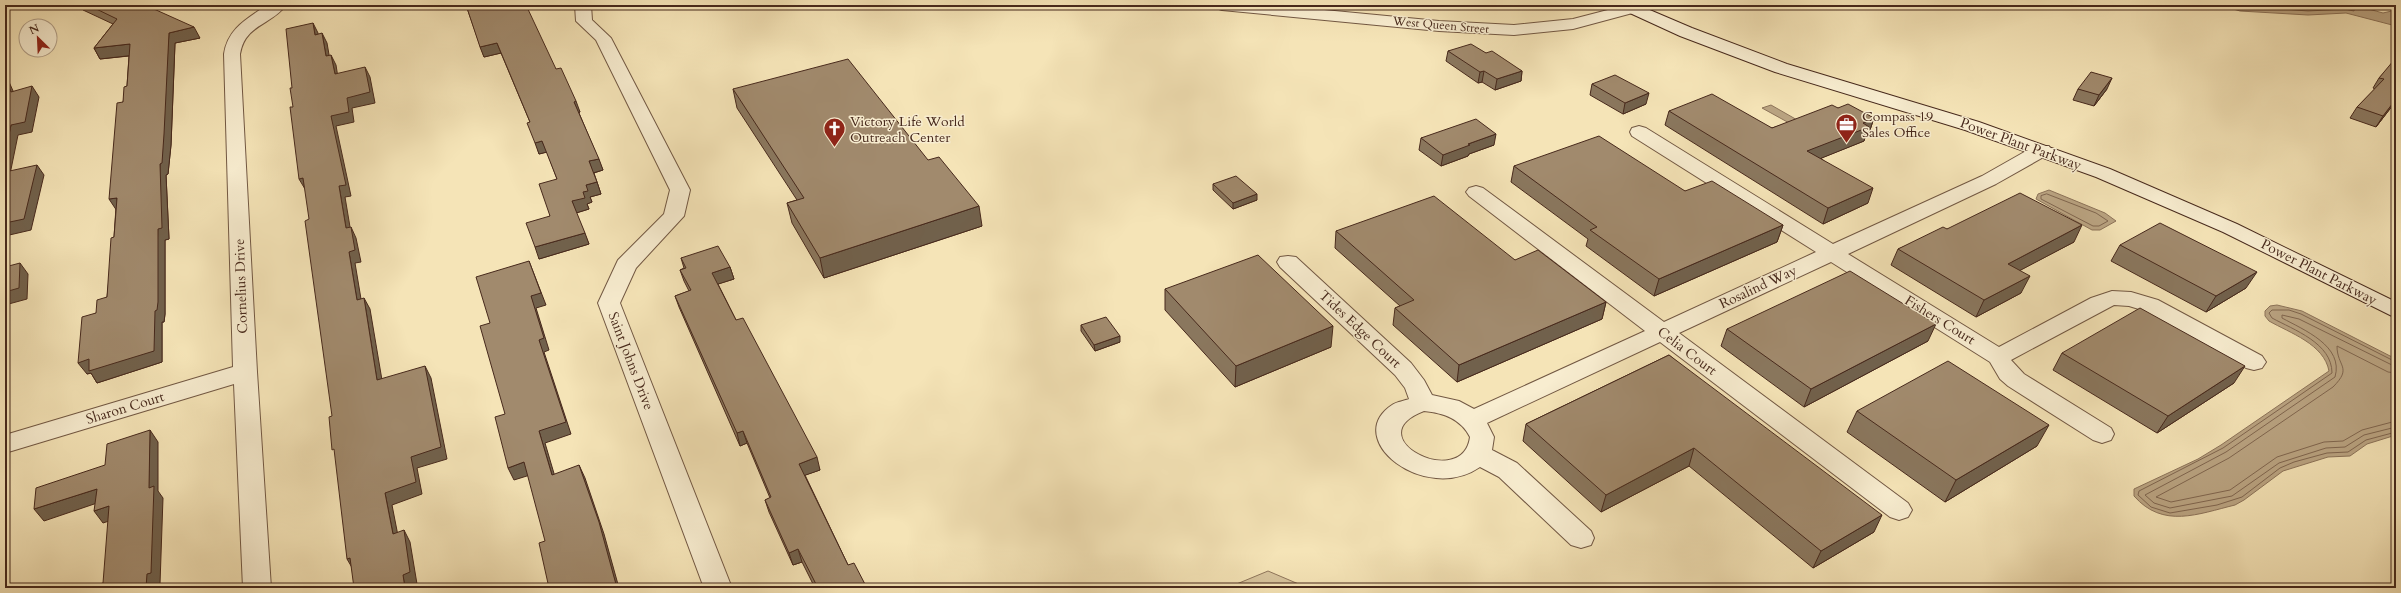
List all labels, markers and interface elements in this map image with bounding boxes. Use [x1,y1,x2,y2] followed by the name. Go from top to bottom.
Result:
[1391,13,1490,37] street label: West Queen Street
[18,18,58,58] north arrow
[27,20,42,38] text: N
[1862,107,1933,142] place label: Compass 19 Sales Office
[1833,111,1859,144] office icon: Compass 19 Sales Office
[850,112,965,147] place label: Victory Life World Outreach Center
[1958,113,2085,175] street label: Power Plant Parkway
[822,116,848,149] church icon: Victory Life World Outreach Center
[2258,234,2381,310] street label: Power Plant Parkway
[230,238,252,334] street label: Cornelius Drive
[1716,260,1800,313] street label: Rosalind Way
[1315,286,1406,372] street label: Tides Edge Court
[1901,291,1979,349] street label: Fishers Court
[604,309,658,413] street label: Saint Johns Drive
[1653,322,1721,380] street label: Celia Court
[84,387,167,429] street label: Sharon Court

